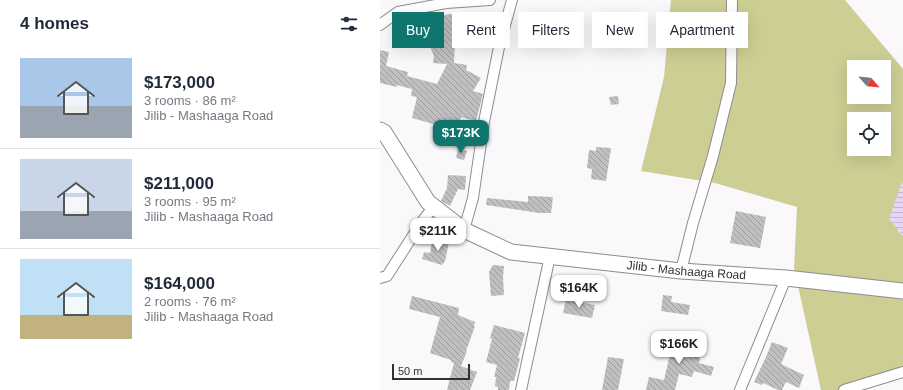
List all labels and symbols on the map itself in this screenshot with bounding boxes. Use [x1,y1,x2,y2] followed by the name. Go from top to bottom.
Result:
[847,60,891,104] north arrow
[433,120,489,154] pin: $173K
[410,218,466,252] pin: $211K
[626,258,746,282] street label: Jilib - Mashaaga Road
[551,275,607,309] pin: $164K
[651,331,707,365] pin: $166K
[392,362,470,381] scale bar

